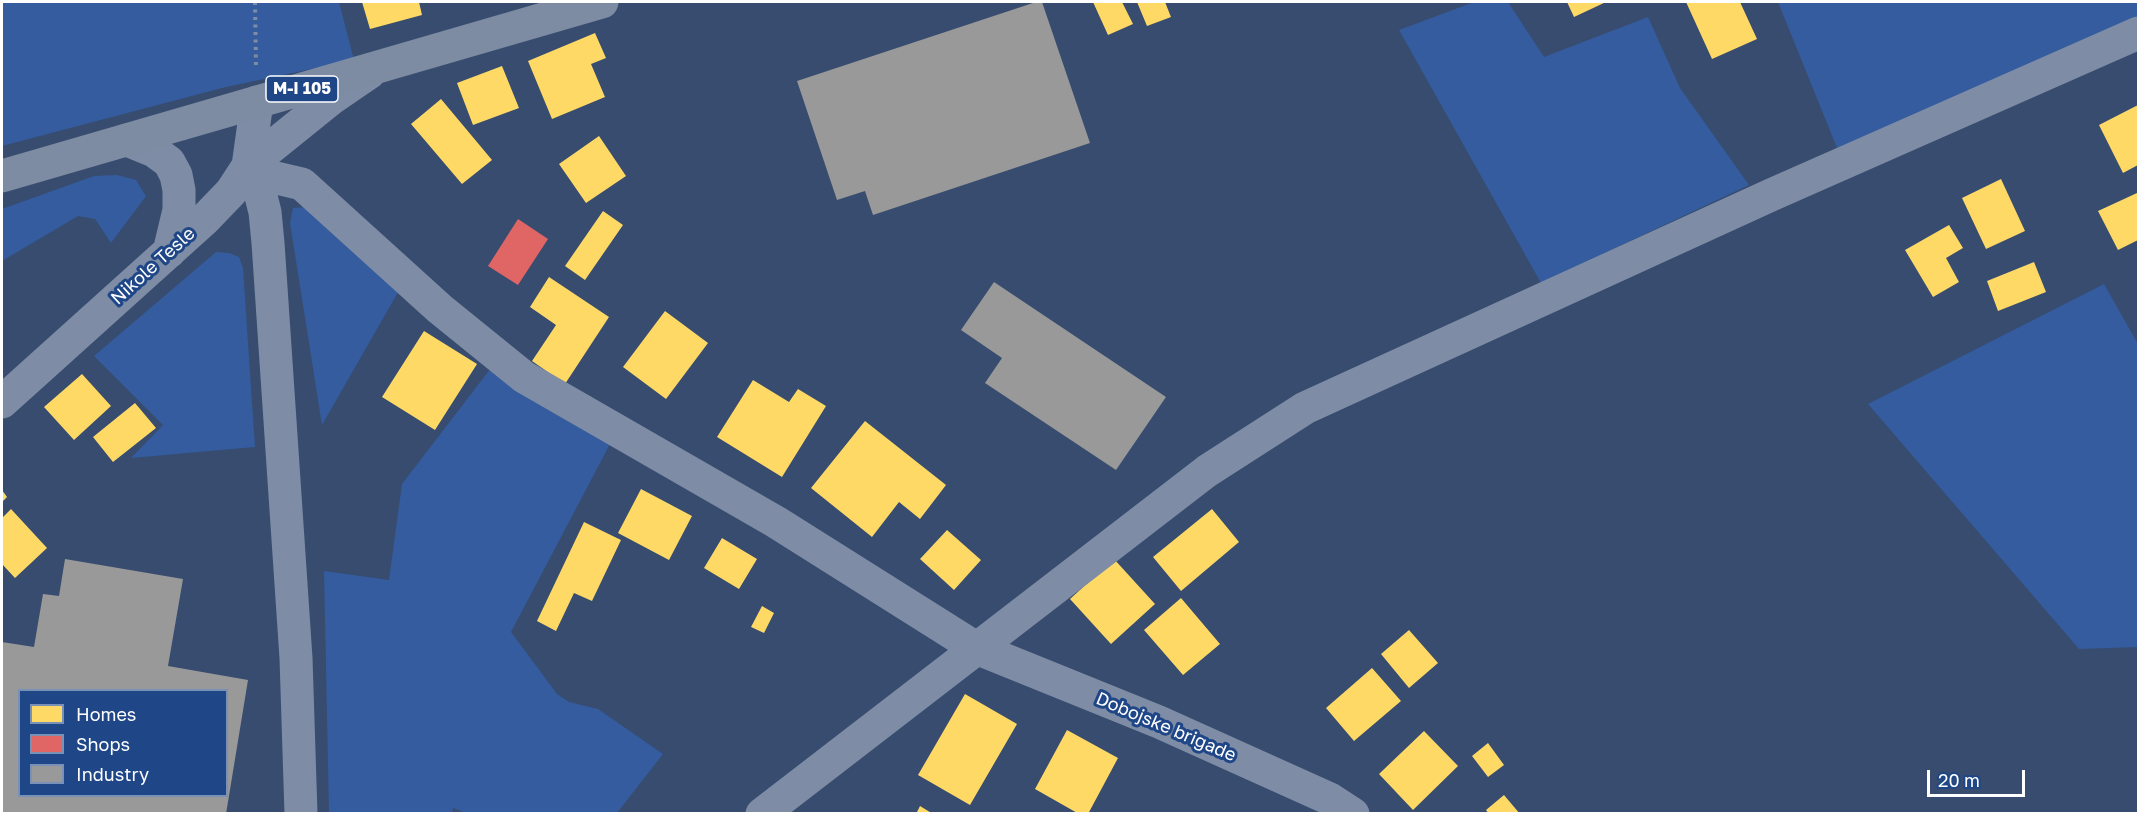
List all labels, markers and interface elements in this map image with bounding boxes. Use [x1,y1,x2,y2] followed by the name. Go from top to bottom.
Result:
[266,76,338,102] road number: M-I 105
[107,223,199,309] street label: Nikole Tesle
[1093,688,1239,766] street label: Dobojske brigade
[18,689,228,797] legend
[76,703,136,725] text: Homes
[76,733,130,755] text: Shops
[1930,758,2028,796] scale bar
[76,763,149,785] text: Industry
[1938,769,1980,791] text: 20 m

